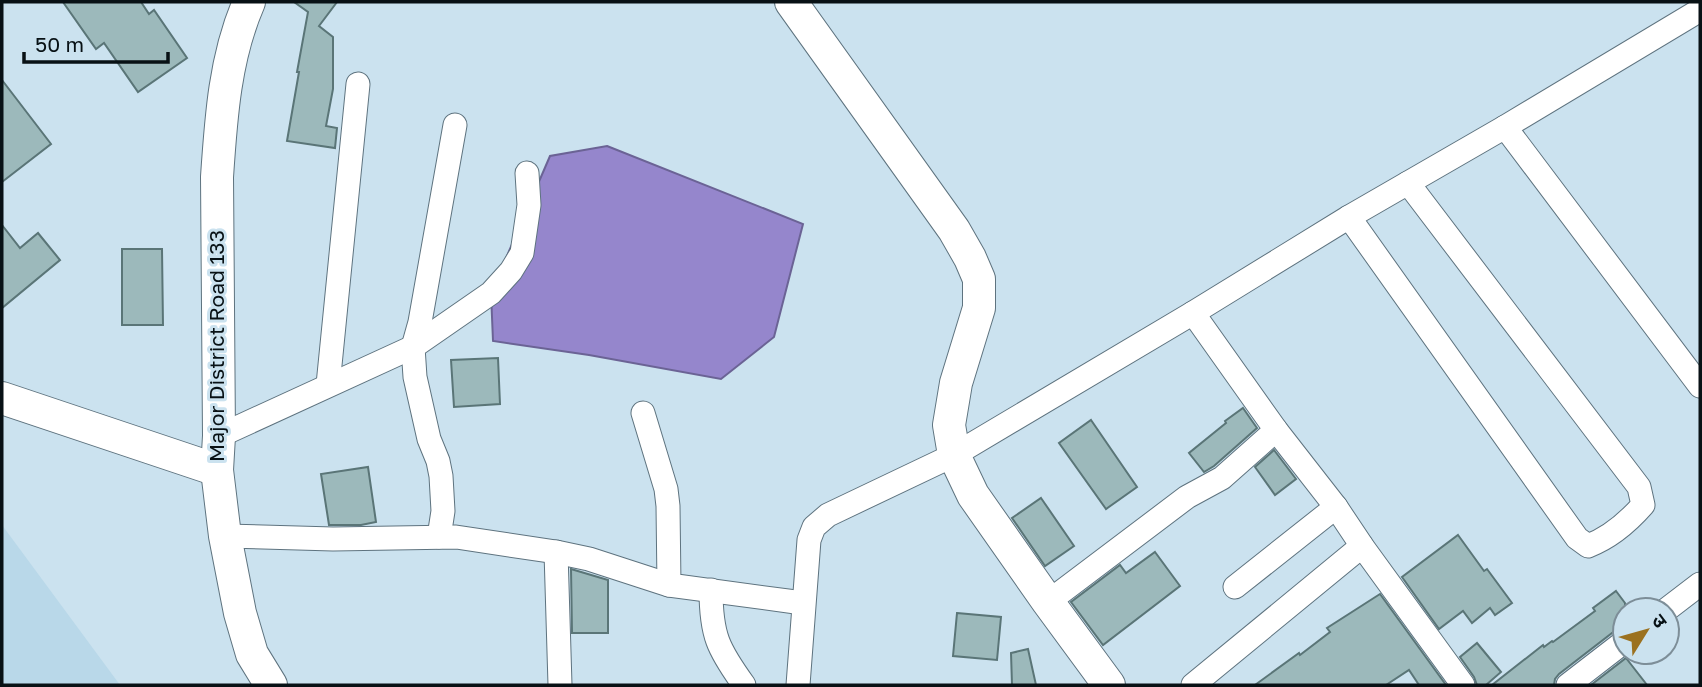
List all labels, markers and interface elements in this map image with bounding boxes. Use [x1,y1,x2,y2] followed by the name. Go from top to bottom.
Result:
[24,21,168,65] scale bar
[35,31,84,57] text: 50 m
[203,230,229,462] street label: Major District Road 133
[1611,596,1681,666] north arrow
[1647,609,1673,633] text: उ

